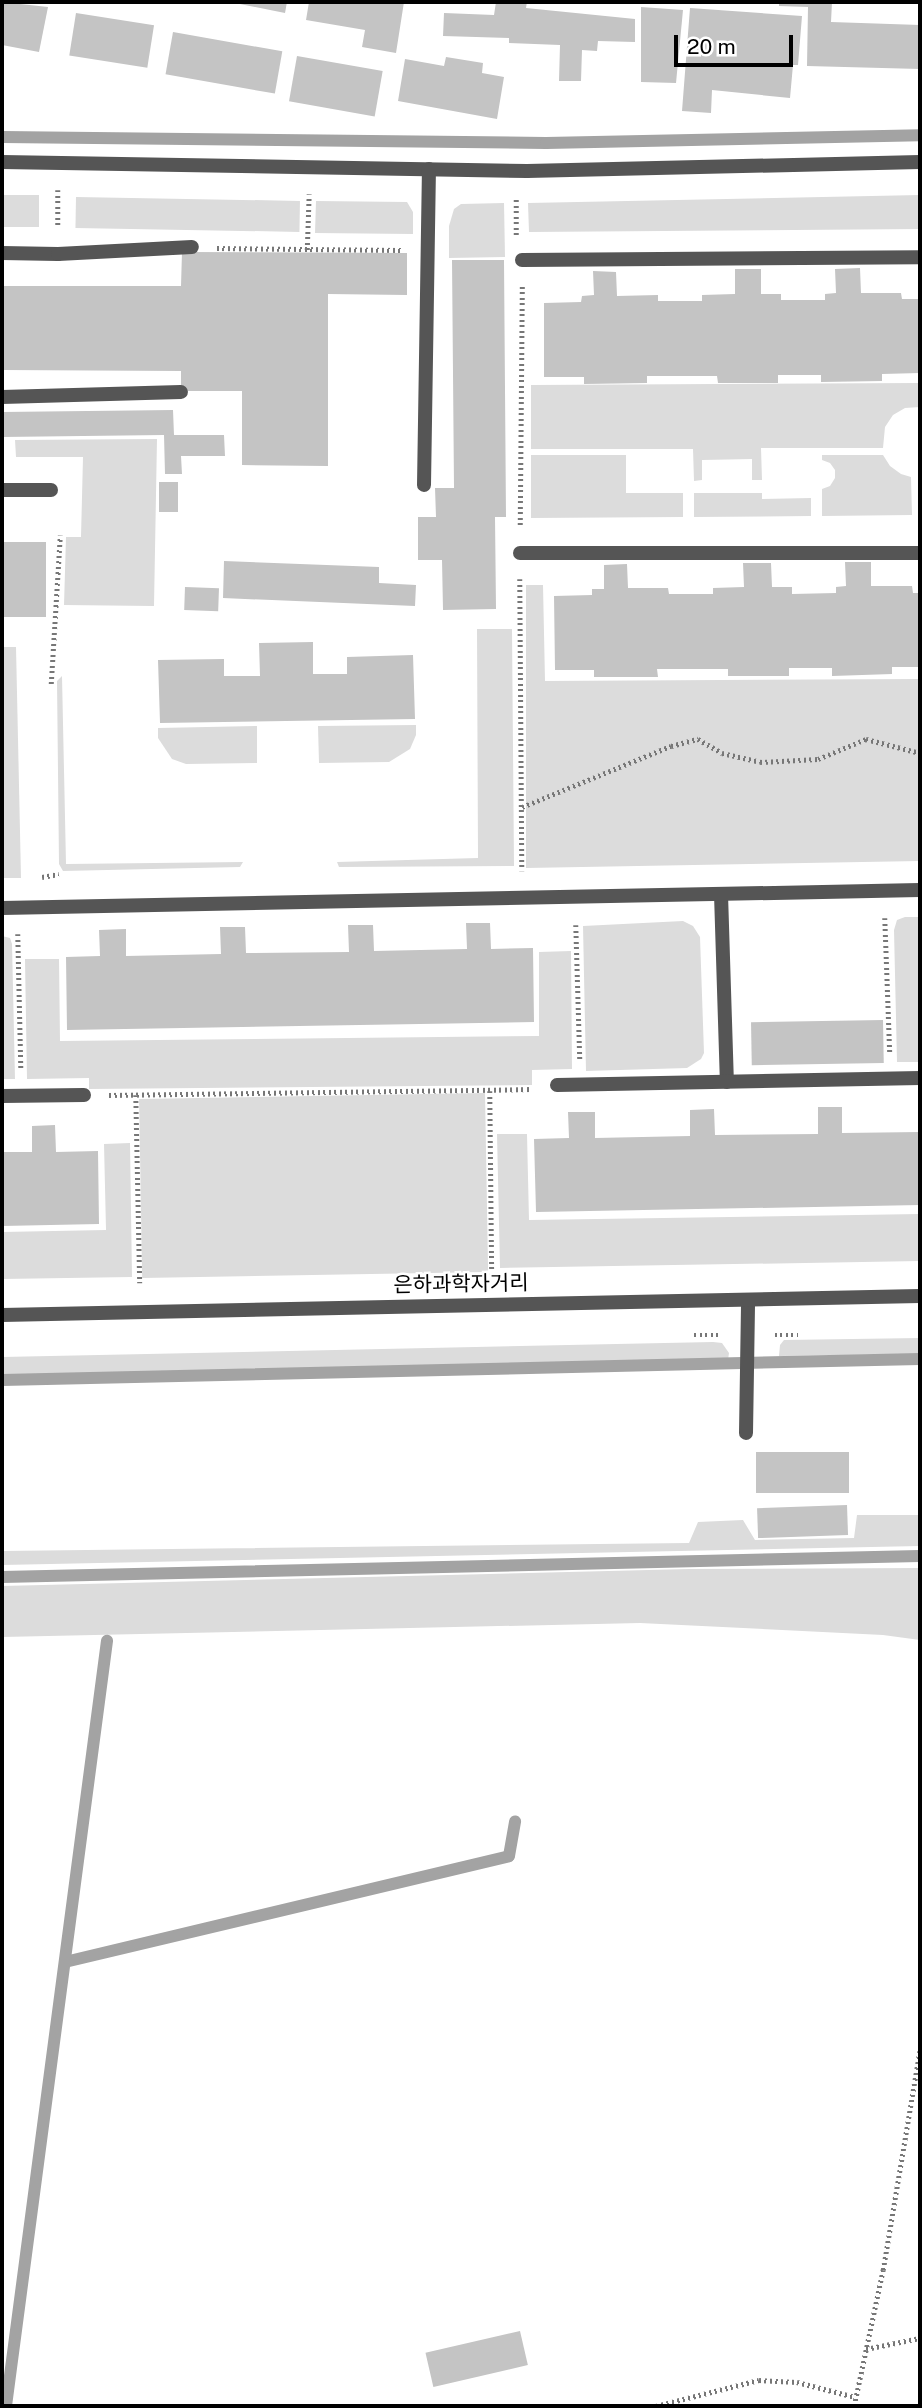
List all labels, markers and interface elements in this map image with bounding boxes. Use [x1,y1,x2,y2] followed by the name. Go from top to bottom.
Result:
[677,21,796,65] scale bar
[687,34,736,59] text: 20 m
[393,1270,529,1298] street label: 은하과학자거리

